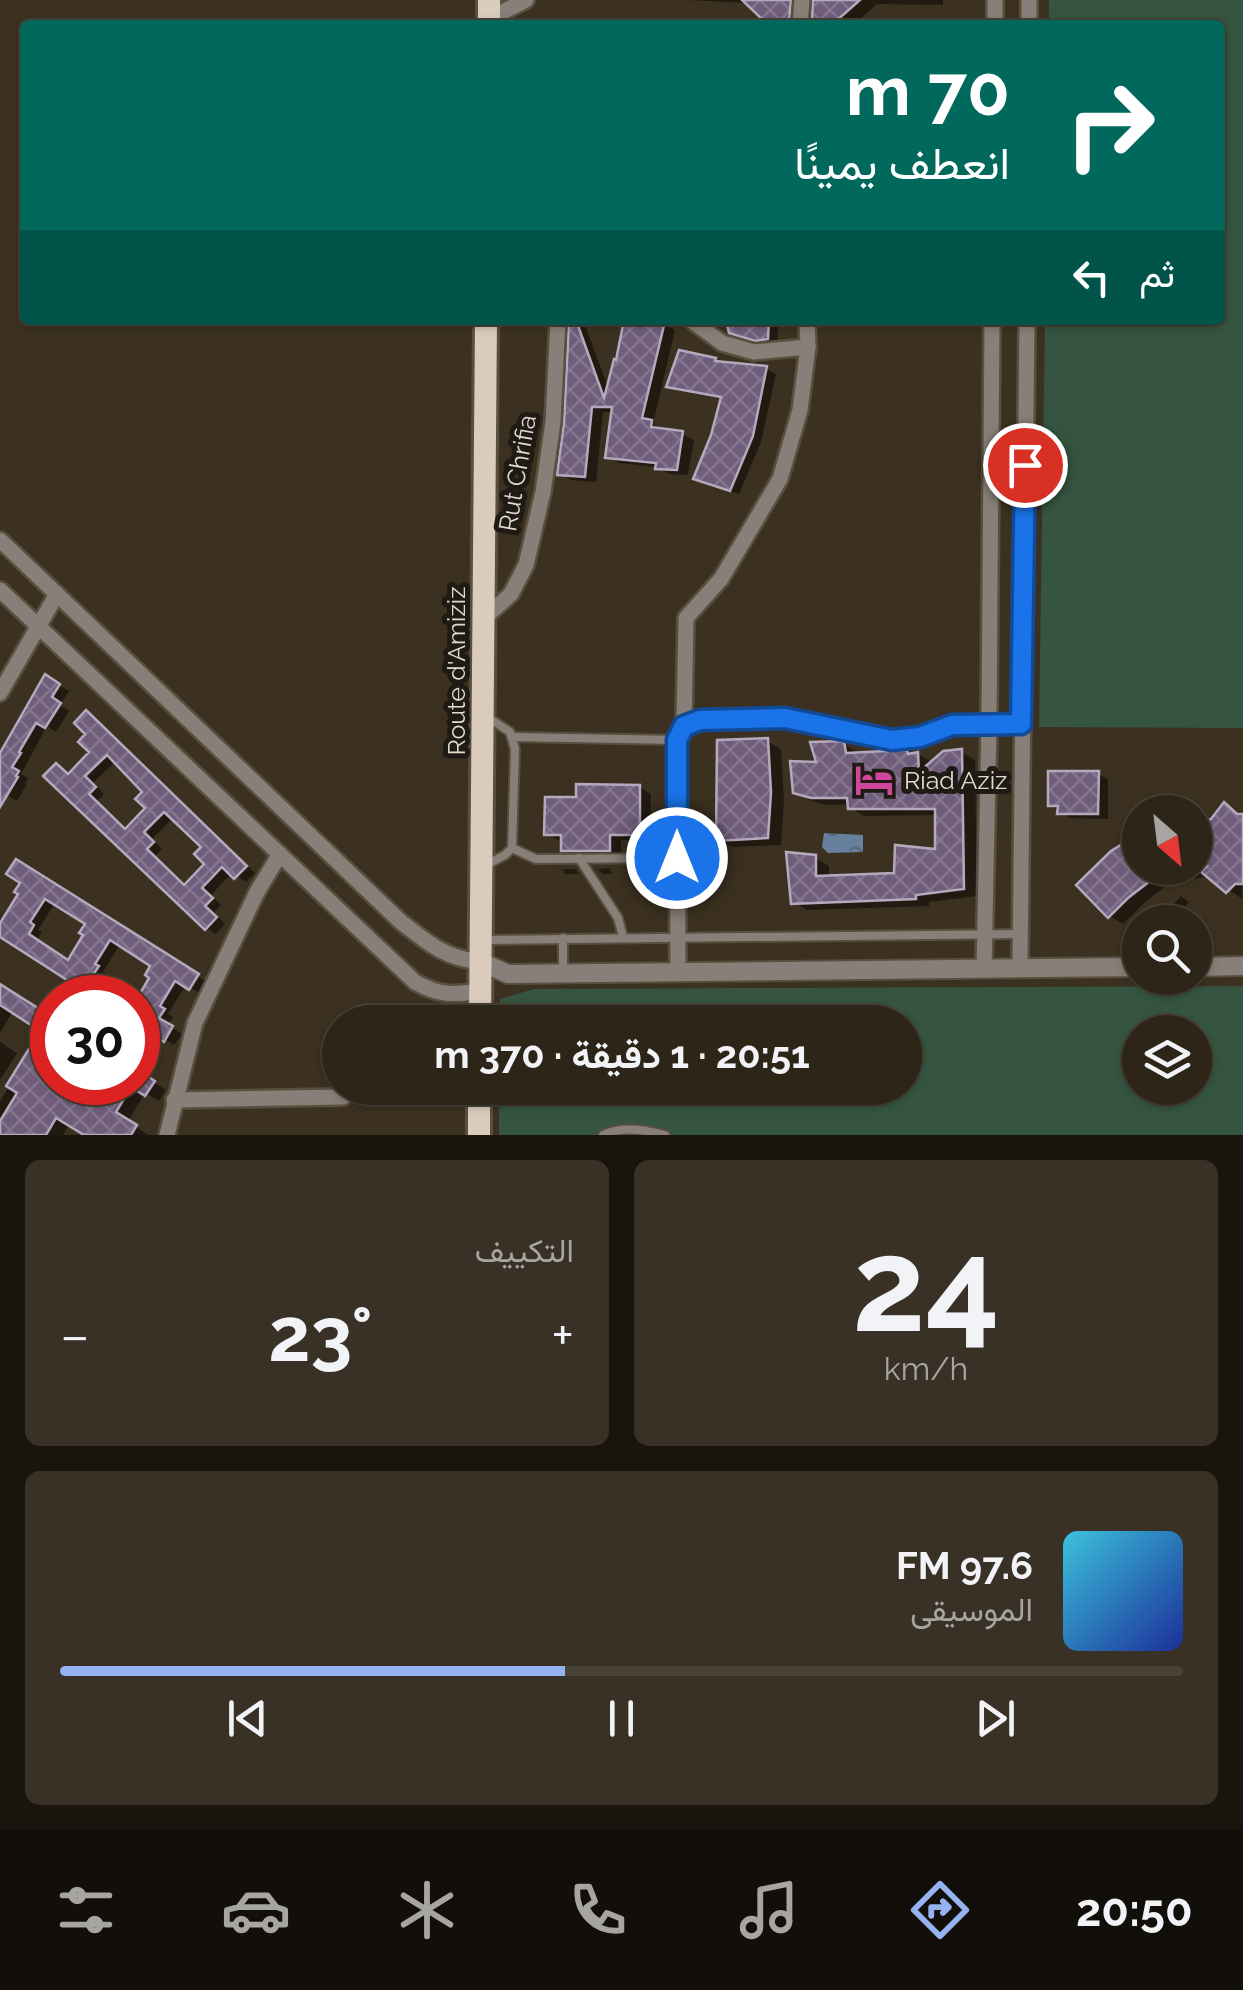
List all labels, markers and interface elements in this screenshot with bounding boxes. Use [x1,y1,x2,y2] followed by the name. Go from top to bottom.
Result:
[846,49,1010,131] text: 70 m
[1045,60,1175,190] icon: right
[794,137,1010,190] text: انعطف يمينًا
[1064,250,1119,305] icon: left
[1139,251,1175,296] text: ثم
[492,412,542,534] street label: Rut Chrifia
[983,423,1068,508] pin
[998,438,1053,493] icon: arrive
[441,586,471,756] street label: Route d'Amiziz
[853,759,895,801] hotel icon: Riad Aziz
[904,765,1007,795] place label: Riad Aziz
[1122,795,1212,885] north arrow
[1122,795,1212,1105] map controls
[625,806,729,910] position arrow
[1122,905,1212,995] button: search
[30,975,160,1105] speed limit sign: 30
[1122,1015,1212,1105] button: layers
[434,1032,810,1077] text: 20:51 · 1 دقيقة · 370 m
[852,1209,1000,1361] text: 24
[475,1232,574,1269] text: التكييف
[268,1290,373,1379] text: 23°
[60,1303,90,1368] text: −
[551,1303,574,1368] text: +
[884,1350,968,1387] text: km/h
[896,1543,1033,1588] text: 97.6 FM
[910,1591,1033,1628] text: الموسيقى
[220,1691,275,1746] icon: previous
[594,1691,649,1746] icon: pause
[968,1691,1023,1746] icon: next
[51,1875,121,1945] icon: filters
[221,1875,291,1945] icon: car
[392,1875,462,1945] icon: climate
[563,1875,633,1945] icon: phone
[734,1875,804,1945] icon: music
[905,1875,975,1945] icon: directions
[1076,1884,1193,1937] text: 20:50

